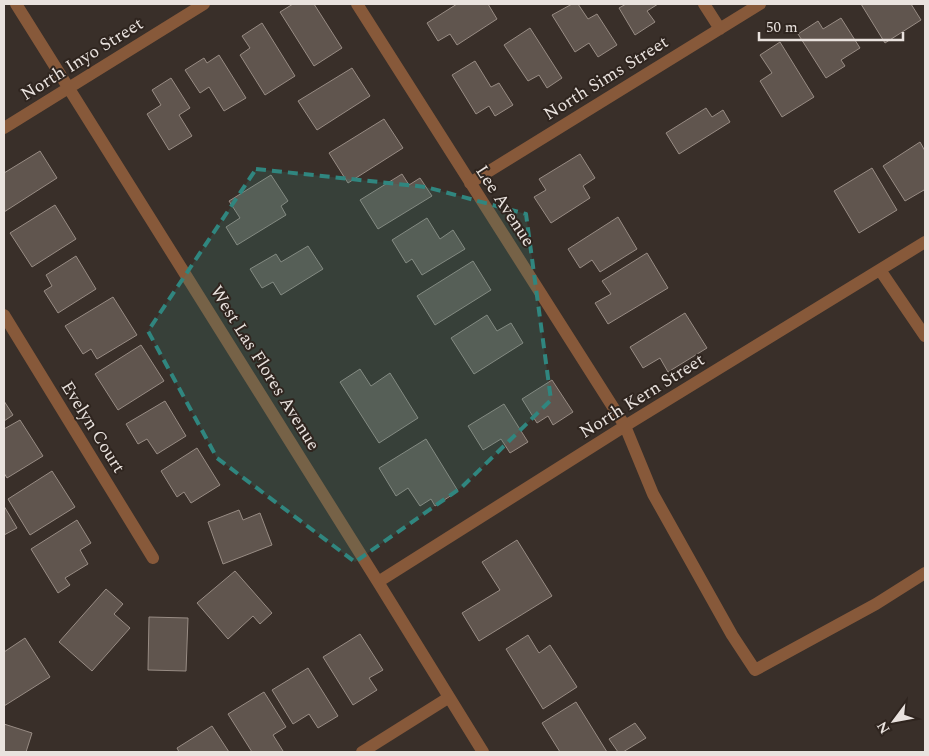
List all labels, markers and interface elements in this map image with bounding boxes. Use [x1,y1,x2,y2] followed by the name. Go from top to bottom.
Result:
[15,10,149,108] street label: North Inyo Street
[759,10,903,42] scale bar
[766,16,798,39] text: 50 m
[538,29,674,127] street label: North Sims Street
[468,160,542,252] street label: Lee Avenue
[203,280,327,456] street label: West Las Flores Avenue
[574,347,710,445] street label: North Kern Street
[54,376,132,478] street label: Evelyn Court
[869,696,919,746] north arrow
[871,717,895,738] text: N

